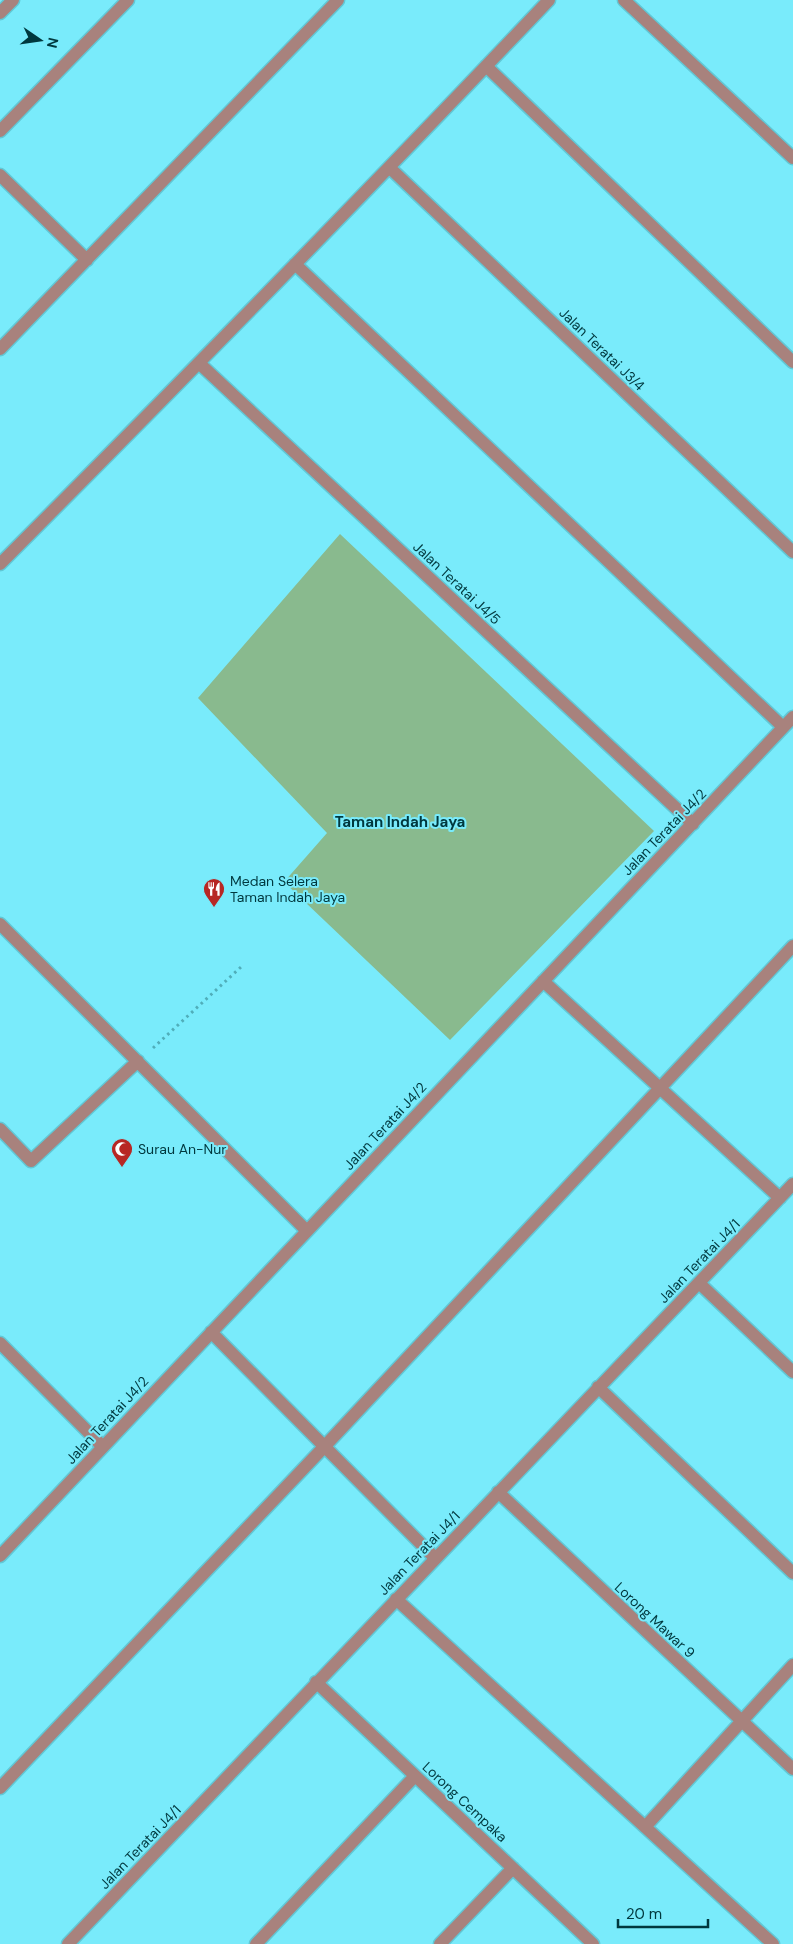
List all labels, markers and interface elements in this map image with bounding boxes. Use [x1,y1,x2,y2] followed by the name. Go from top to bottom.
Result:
[15,15,65,65] north arrow
[43,36,63,50] text: N
[555,304,649,395] street label: Jalan Teratai J3/4
[409,538,505,628] street label: Jalan Teratai J4/5
[618,785,710,879] street label: Jalan Teratai J4/2
[335,812,465,832] district label: Taman Indah Jaya
[230,872,345,906] place label: Medan Selera Taman Indah Jaya
[202,877,226,908] restaurant icon: Medan Selera Taman Indah Jaya
[340,1078,430,1174] street label: Jalan Teratai J4/2
[110,1137,134,1168] mosque icon: Surau An-Nur
[138,1140,226,1158] place label: Surau An-Nur
[654,1215,744,1307] street label: Jalan Teratai J4/1
[62,1372,152,1468] street label: Jalan Teratai J4/2
[374,1507,464,1599] street label: Jalan Teratai J4/1
[611,1578,699,1662] street label: Lorong Mawar 9
[419,1758,511,1846] street label: Lorong Cempaka
[95,1801,185,1893] street label: Jalan Teratai J4/1
[618,1896,708,1928] scale bar
[626,1904,662,1924] text: 20 m

